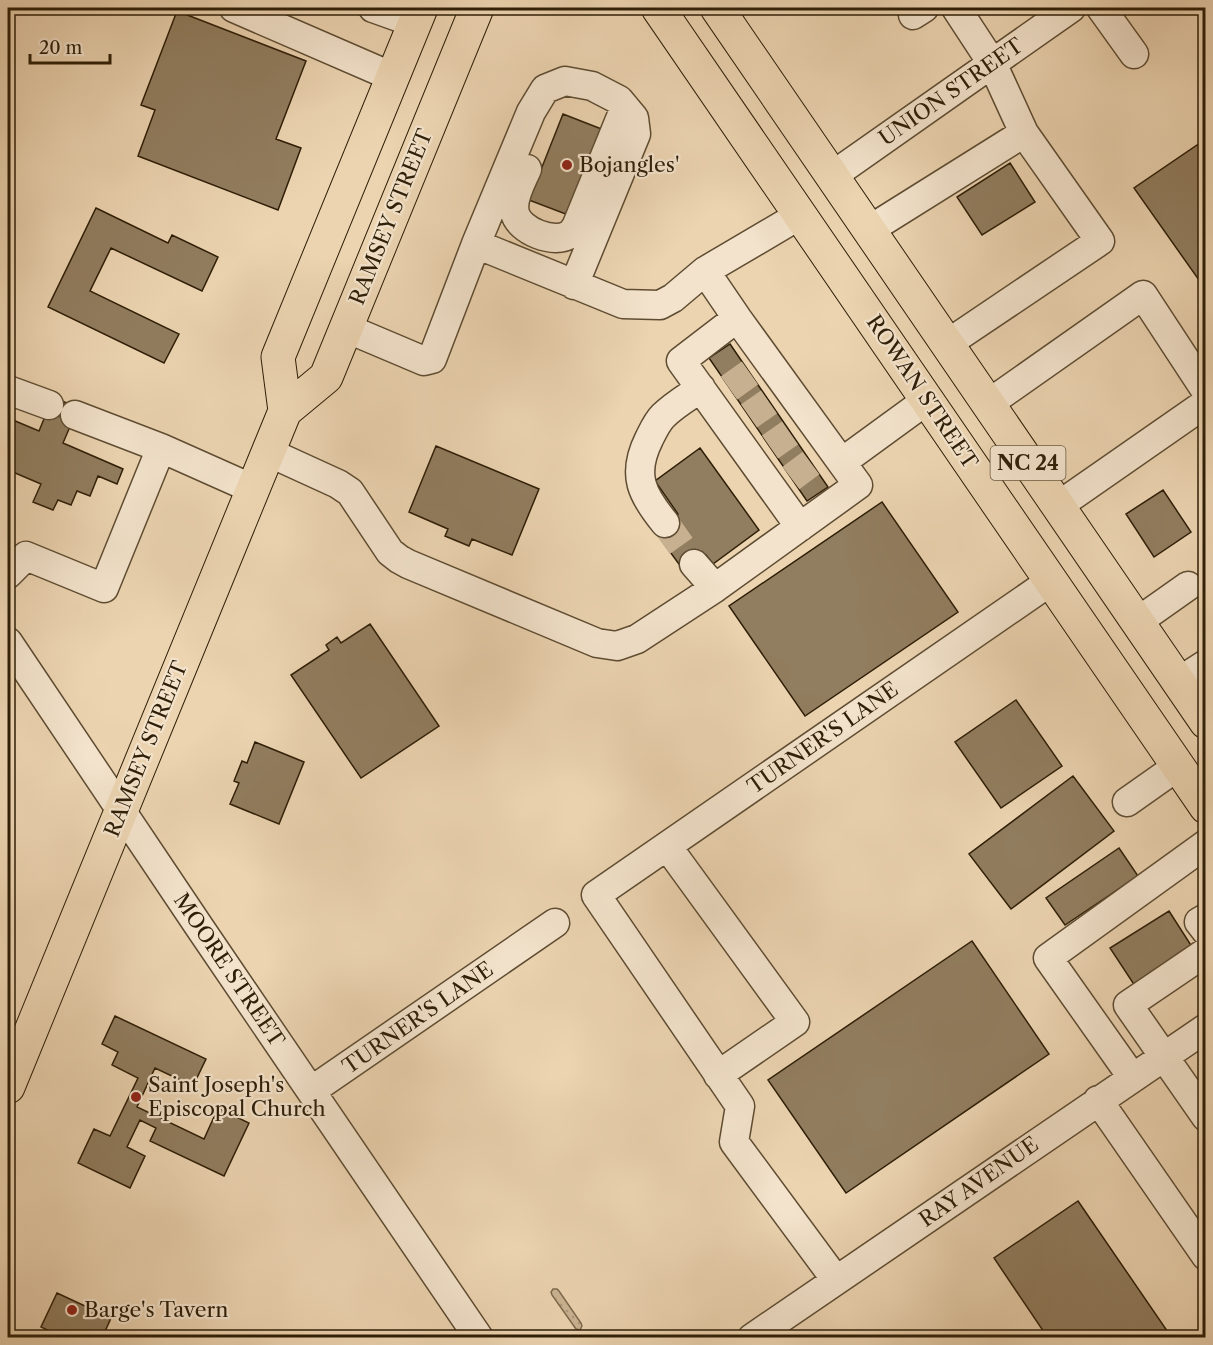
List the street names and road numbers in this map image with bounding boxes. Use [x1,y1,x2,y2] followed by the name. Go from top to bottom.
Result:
[874,33,1028,151] street label: UNION STREET
[344,125,437,308] street label: RAMSEY STREET
[862,310,983,474] street label: ROWAN STREET
[990,446,1066,480] road number: NC 24
[99,657,192,840] street label: RAMSEY STREET
[743,676,903,799] street label: TURNER'S LANE
[169,888,290,1051] street label: MOORE STREET
[338,956,498,1079] street label: TURNER'S LANE
[914,1131,1043,1232] street label: RAY AVENUE

